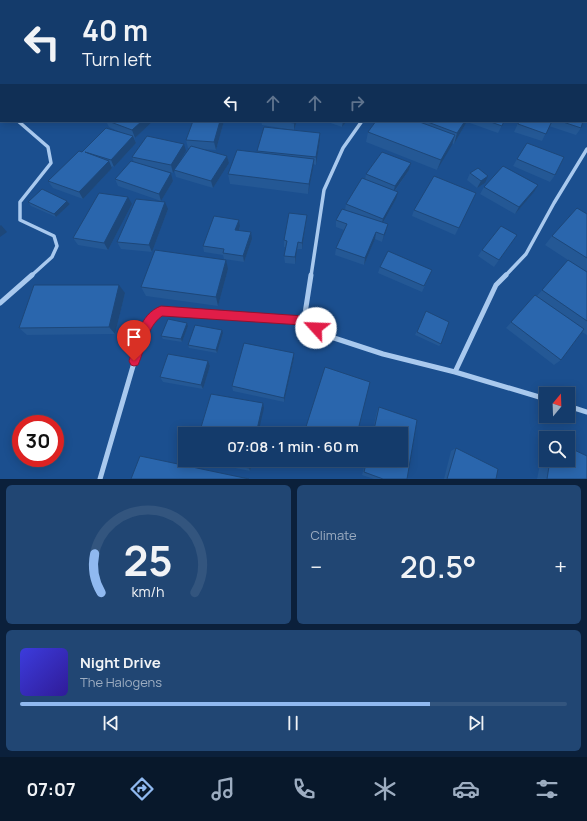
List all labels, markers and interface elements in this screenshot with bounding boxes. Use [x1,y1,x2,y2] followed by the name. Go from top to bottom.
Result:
[82,11,148,49] text: 40 m
[16,16,68,68] icon: left
[82,47,152,71] text: Turn left
[220,92,242,114] icon: left
[262,92,284,114] icon: ahead
[304,92,326,114] icon: ahead
[346,92,368,114] icon: right
[295,307,337,349] position arrow
[117,320,151,361] pin
[123,326,145,348] icon: arrive
[539,387,575,423] north arrow
[539,387,575,467] map controls
[12,415,64,467] speed limit sign: 30
[539,431,575,467] button: search
[227,436,359,457] text: 07:08 · 1 min · 60 m
[311,526,357,544] text: Climate
[124,531,173,587] text: 25
[400,546,477,587] text: 20.5°
[311,552,322,582] text: −
[554,552,567,582] text: +
[132,581,165,600] text: km/h
[80,652,161,673] text: Night Drive
[80,673,162,691] text: The Halogens
[100,712,122,734] icon: previous
[282,712,304,734] icon: pause
[465,712,487,734] icon: next
[128,775,156,803] icon: directions
[209,775,237,803] icon: music
[290,775,318,803] icon: phone
[371,775,399,803] icon: climate
[452,775,480,803] icon: car
[533,775,561,803] icon: filters
[26,777,75,801] text: 07:07

